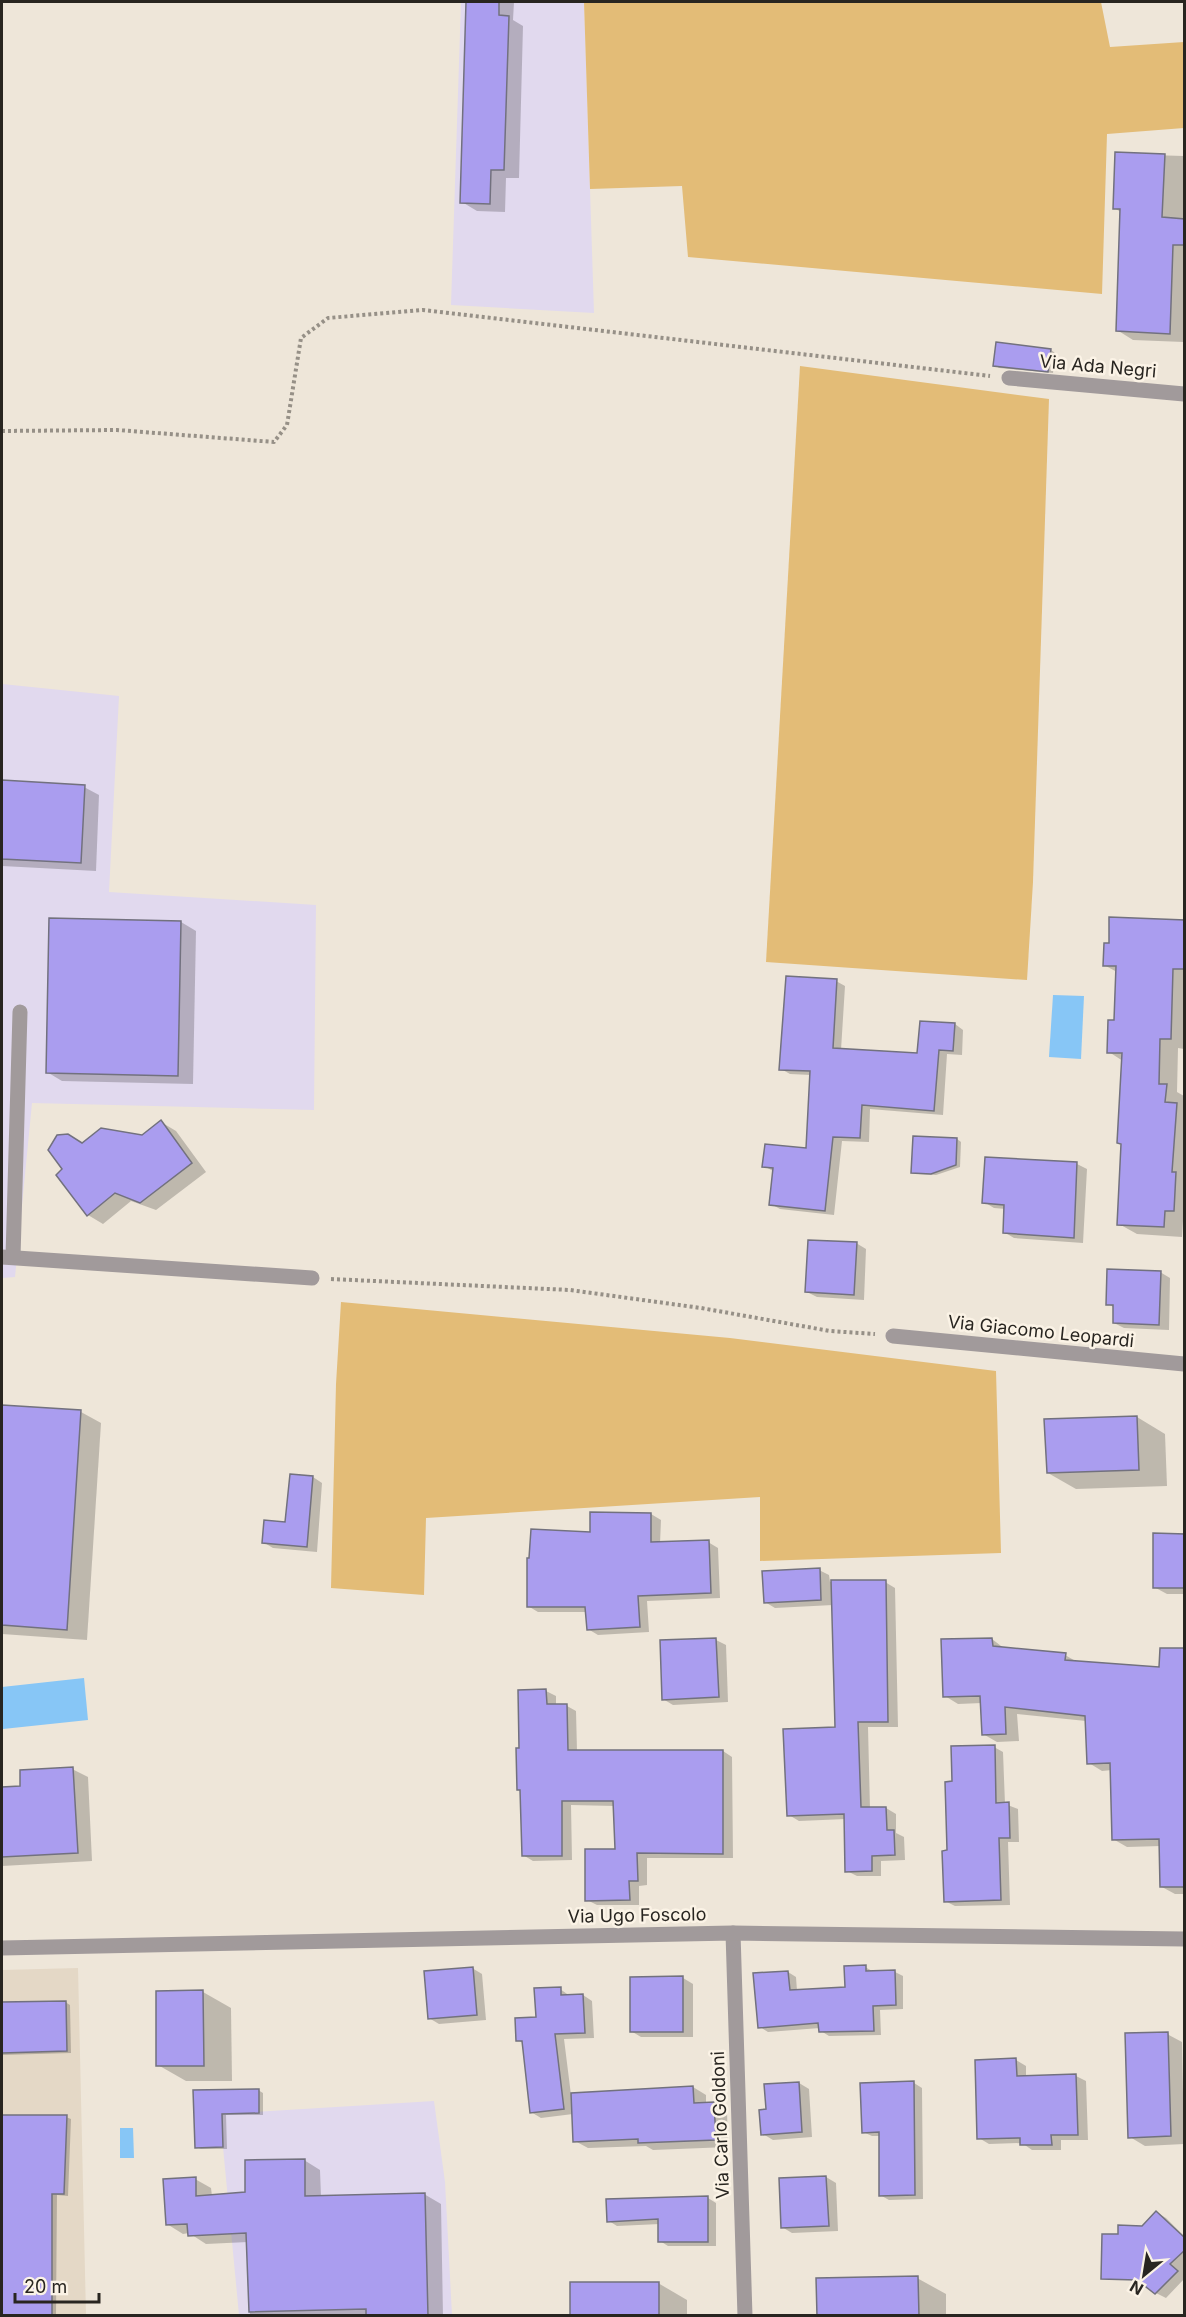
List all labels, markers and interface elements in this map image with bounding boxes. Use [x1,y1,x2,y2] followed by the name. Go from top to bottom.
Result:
[1039,350,1157,382] street label: Via Ada Negri
[947,1311,1135,1351] street label: Via Giacomo Leopardi
[567,1903,707,1927] street label: Via Ugo Foscolo
[707,2051,733,2199] street label: Via Carlo Goldoni
[1114,2245,1174,2305] north arrow
[15,2266,99,2304] scale bar
[24,2276,67,2297] text: 20 m
[1126,2276,1147,2300] text: N

